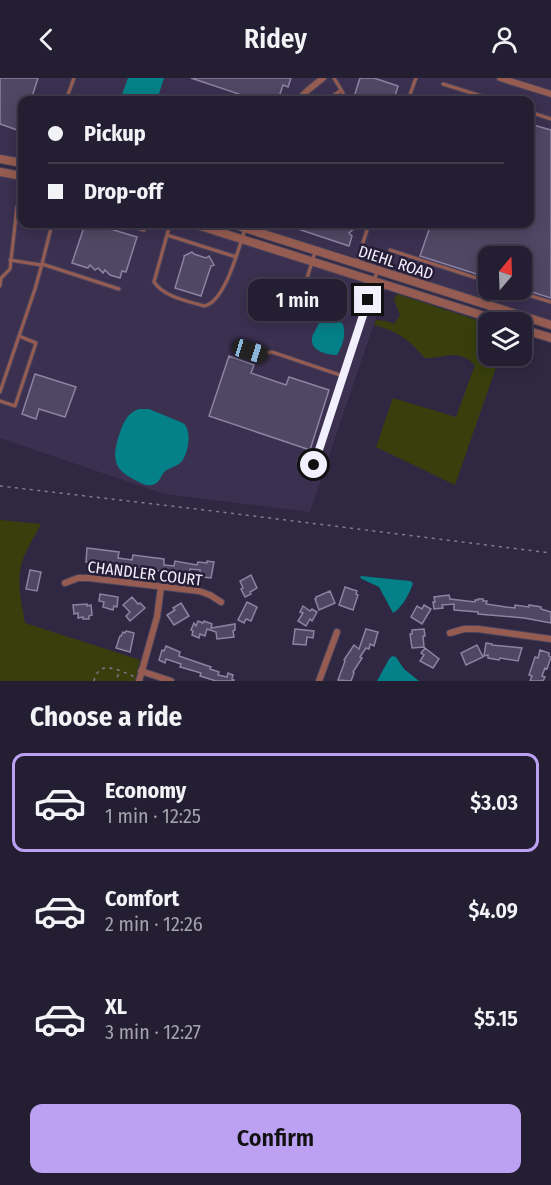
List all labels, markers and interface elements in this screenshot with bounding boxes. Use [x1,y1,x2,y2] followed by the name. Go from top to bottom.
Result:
[30,23,63,56] icon: back
[244,23,307,55] text: Ridey
[488,23,521,56] icon: person
[84,120,146,147] text: Pickup
[84,178,163,205] text: Drop-off
[356,241,436,284] street label: DIEHL ROAD
[478,246,532,300] north arrow
[478,246,532,366] map controls
[248,279,347,321] callout: 1 min
[354,286,381,313] route end
[276,288,319,312] text: 1 min
[478,312,532,366] button: layers
[230,337,270,365] car
[300,451,327,478] route start
[87,557,204,590] street label: CHANDLER COURT
[30,701,182,733] text: Choose a ride
[33,776,87,830] icon: car
[105,777,186,804] text: Economy
[470,789,518,816] text: $3.03
[105,804,201,828] text: 1 min · 12:25
[33,884,87,938] icon: car
[105,885,179,912] text: Comfort
[468,897,518,924] text: $4.09
[105,912,203,936] text: 2 min · 12:26
[33,992,87,1046] icon: car
[105,993,127,1020] text: XL
[474,1005,518,1032] text: $5.15
[105,1020,201,1044] text: 3 min · 12:27
[30,1104,521,1173] button: Confirm

